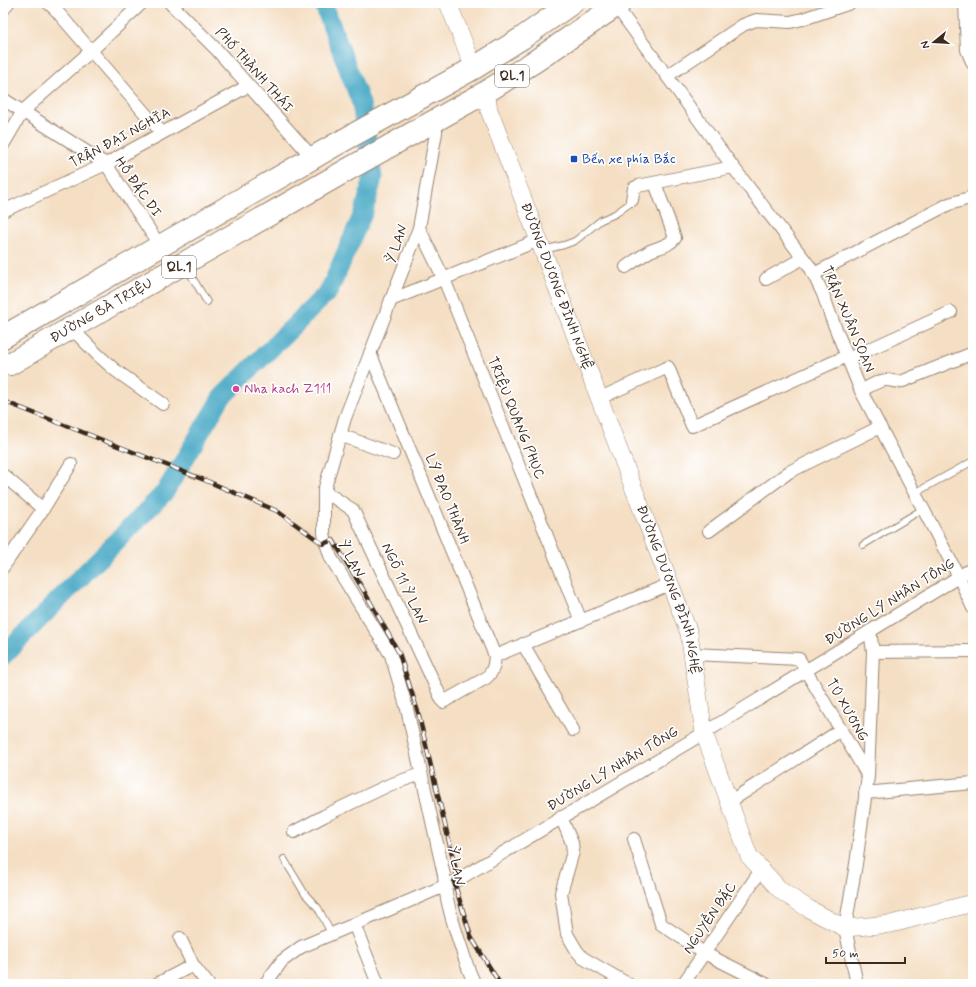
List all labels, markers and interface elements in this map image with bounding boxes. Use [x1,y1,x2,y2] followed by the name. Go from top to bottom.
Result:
[914,22,954,62] north arrow
[211,24,297,116] street label: PHỐ THÀNH THÁI
[918,39,933,50] text: N
[495,65,529,87] road number: QL.1
[66,104,174,172] street label: TRẦN ĐẠI NGHĨA
[582,150,676,168] place label: Bến xe phía Bắc
[111,153,165,221] street label: HỒ ĐẮC DI
[569,154,579,164] marker: Bến xe phía Bắc
[516,200,597,372] street label: ĐƯỜNG DƯƠNG ĐÌNH NGHỆ
[382,222,412,266] street label: Ỷ LAN
[162,256,196,278] road number: QL.1
[817,263,879,375] street label: TRẦN XUÂN SOẠN
[47,274,156,347] street label: ĐƯỜNG BÀ TRIỆU
[483,354,549,482] street label: TRIỆU QUANG PHỤC
[244,380,331,398] place label: Nha kach Z111
[231,384,241,394] marker: Nha kach Z111
[421,451,473,547] street label: LÝ ĐẠO THÀNH
[632,503,704,676] street label: ĐƯỜNG DƯƠNG ĐÌNH NGHỆ
[334,537,368,581] street label: Ỷ LAN
[377,540,431,628] street label: NGÕ 11 Ỷ LAN
[822,555,958,649] street label: ĐƯỜNG LÝ NHÂN TÔNG
[822,675,872,745] street label: TÚ XƯƠNG
[544,723,682,815] street label: ĐƯỜNG LÝ NHÂN TÔNG
[443,845,469,887] street label: Ỷ LAN
[679,878,741,958] street label: NGUYỄN BẶC
[826,939,905,965] scale bar
[832,946,859,962] text: 50 m

